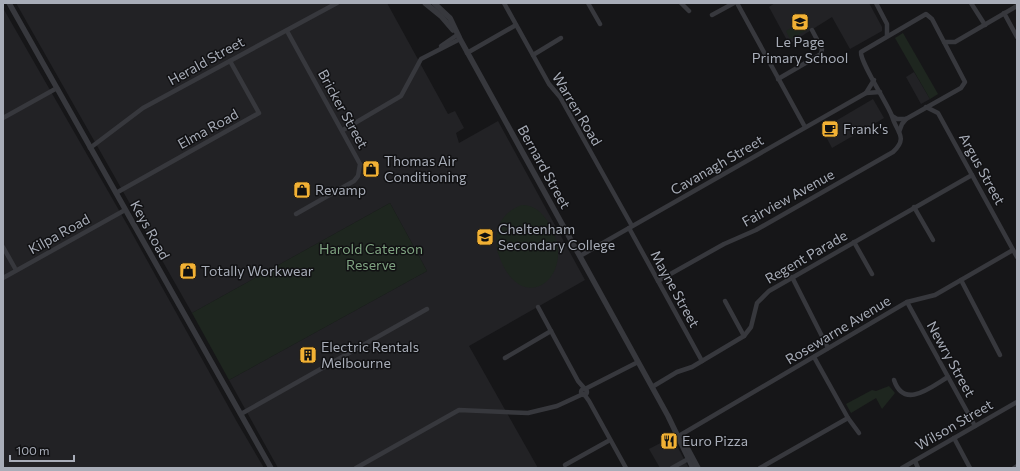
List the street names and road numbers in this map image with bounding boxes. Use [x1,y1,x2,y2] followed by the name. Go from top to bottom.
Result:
[165,33,247,88] street label: Herald Street
[315,66,372,151] street label: Bricker Street
[549,69,606,149] street label: Warren Road
[174,105,241,152] street label: Elma Road
[514,122,575,212] street label: Bernard Street
[956,130,1009,208] street label: Argus Street
[667,131,766,198] street label: Cavanagh Street
[739,165,837,230] street label: Fairview Avenue
[127,197,174,262] street label: Keys Road
[25,210,92,257] street label: Kilpa Road
[762,226,850,287] street label: Regent Parade
[647,247,704,330] street label: Mayne Street
[782,292,893,368] street label: Rosewarne Avenue
[924,318,979,400] street label: Newry Street
[912,395,996,454] street label: Wilson Street

